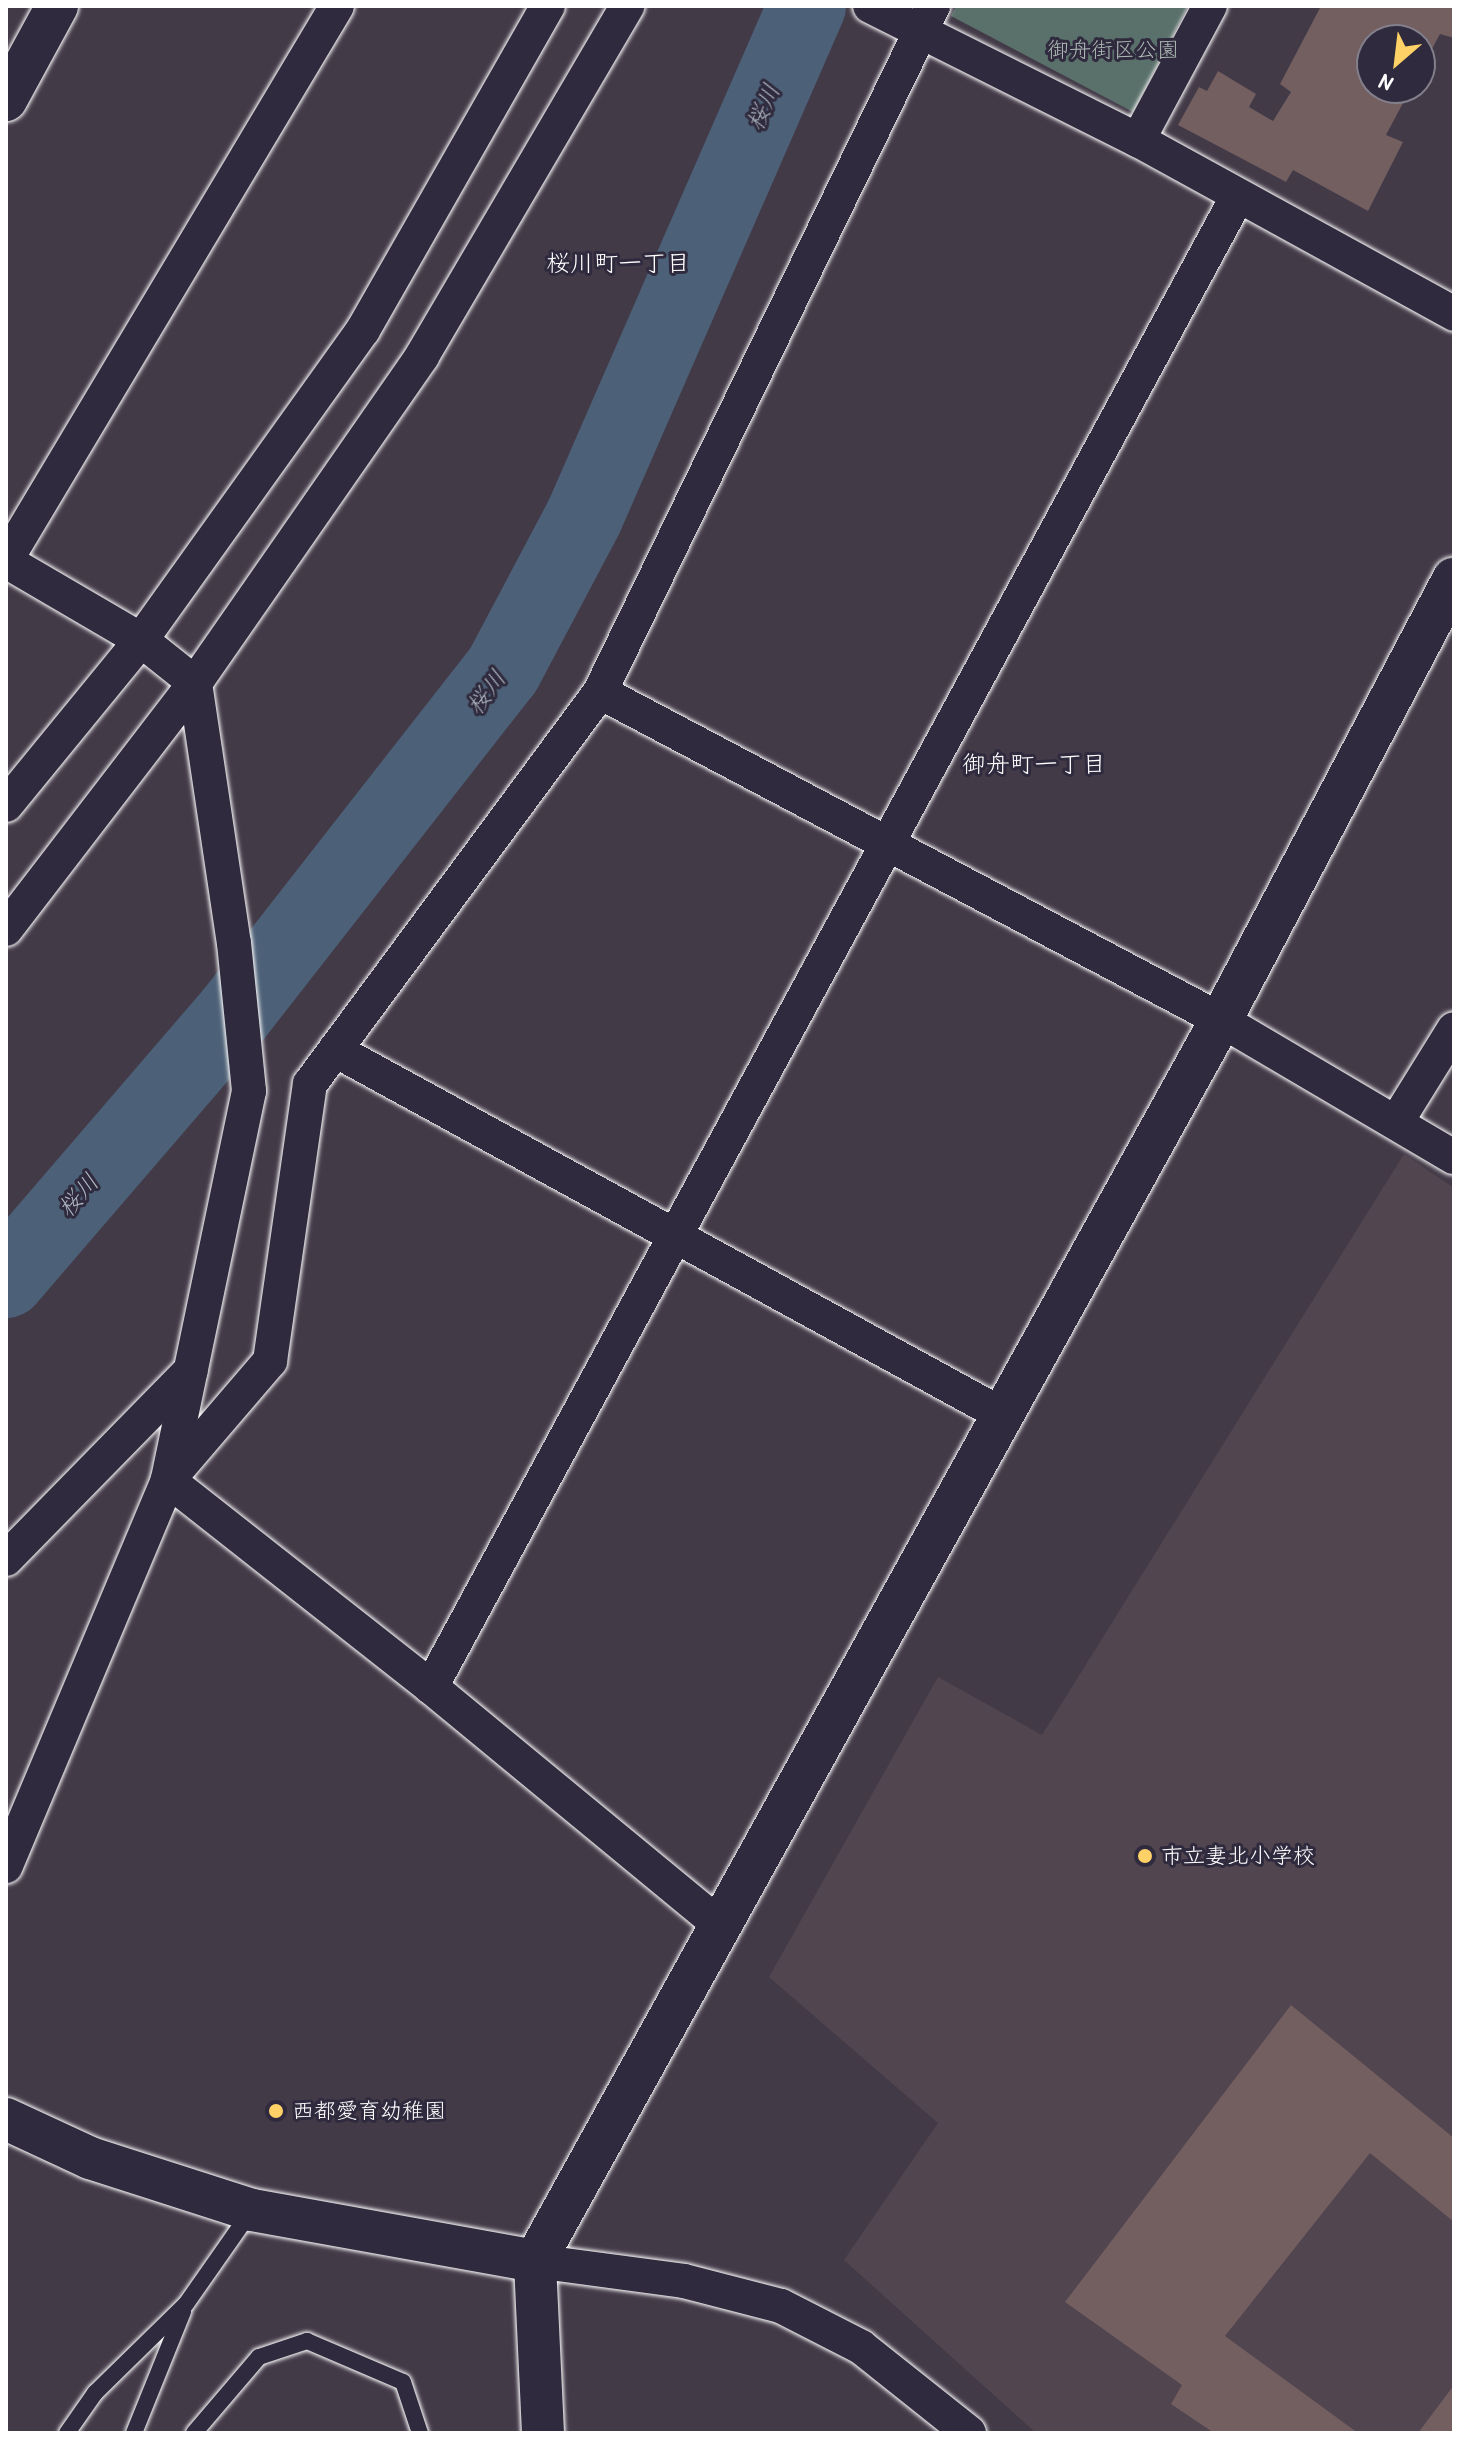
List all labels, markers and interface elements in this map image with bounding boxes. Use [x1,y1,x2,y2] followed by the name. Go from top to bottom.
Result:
[1356,24,1436,104] north arrow
[1047,37,1179,63] park label: 御舟街区公園
[1373,67,1398,99] text: N
[740,79,786,135] water label: 桜川
[546,249,690,277] district label: 桜川町一丁目
[460,664,512,720] water label: 桜川
[962,750,1106,778] district label: 御舟町一丁目
[51,1167,105,1223] water label: 桜川
[1161,1843,1315,1869] place label: 市立妻北小学校
[1136,1847,1154,1865] marker: 市立妻北小学校
[292,2098,446,2124] place label: 西都愛育幼稚園
[267,2102,285,2120] marker: 西都愛育幼稚園

